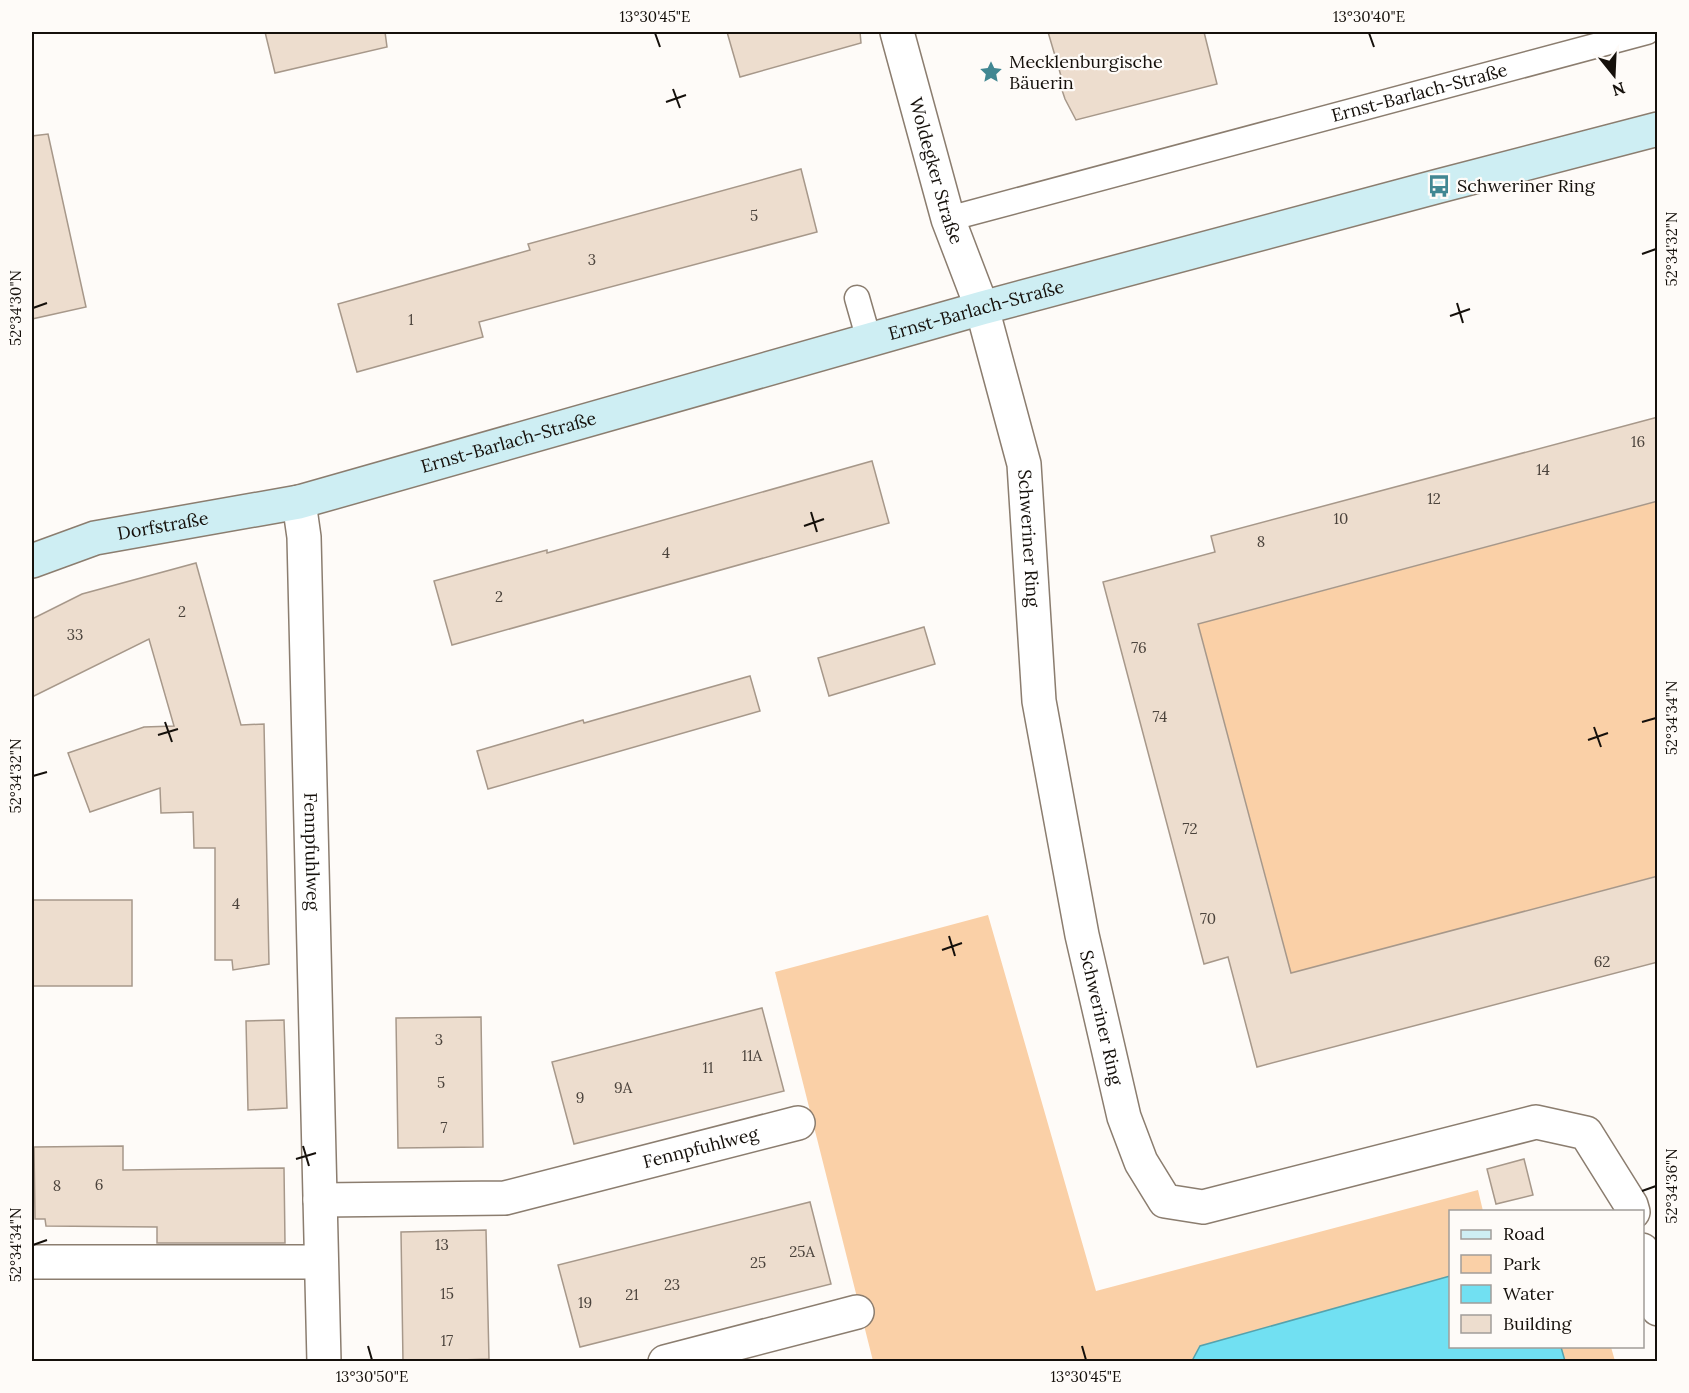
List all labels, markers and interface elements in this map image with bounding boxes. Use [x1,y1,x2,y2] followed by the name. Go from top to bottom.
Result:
[620,7,690,26] text: 13°30'45"E
[1333,7,1405,26] text: 13°30'40"E
[1584,45,1644,105] north arrow
[1009,50,1163,94] place label: Mecklenburgische Bäuerin
[1329,58,1510,127] street label: Ernst-Barlach-Straße
[978,59,1004,85] place icon: Mecklenburgische Bäuerin
[1610,78,1628,101] text: N
[904,95,969,247] street label: Woldegker Straße
[1426,173,1452,199] bus stop icon: Schweriner Ring
[1457,174,1596,197] place label: Schweriner Ring
[750,206,758,225] house number: 5
[1662,212,1681,286] text: 52°34'32"N
[588,250,596,269] house number: 3
[6,270,25,346] text: 52°34'30"N
[886,275,1067,345] street label: Ernst-Barlach-Straße
[408,310,414,329] house number: 1
[418,406,599,478] street label: Ernst-Barlach-Straße
[1631,432,1645,451] house number: 16
[1536,460,1550,479] house number: 14
[1013,469,1045,609] street label: Schweriner Ring
[1427,489,1441,508] house number: 12
[115,506,210,545] street label: Dorfstraße
[1334,509,1348,528] house number: 10
[1257,532,1265,551] house number: 8
[662,543,670,562] house number: 4
[495,587,503,606] house number: 2
[178,602,186,621] house number: 2
[67,625,83,644] house number: 33
[1131,638,1147,657] house number: 76
[1662,681,1681,755] text: 52°34'34"N
[1153,707,1167,726] house number: 74
[6,739,25,813] text: 52°34'32"N
[299,792,325,912] street label: Fennpfuhlweg
[1183,819,1197,838] house number: 72
[232,894,240,913] house number: 4
[1200,909,1216,928] house number: 70
[1075,948,1129,1088] street label: Schweriner Ring
[1594,952,1610,971] house number: 62
[435,1030,443,1049] house number: 3
[742,1046,763,1065] house number: 11A
[703,1058,713,1077] house number: 11
[437,1073,445,1092] house number: 5
[614,1078,633,1097] house number: 9A
[576,1088,584,1107] house number: 9
[441,1118,448,1137] house number: 7
[640,1121,762,1173] street label: Fennpfuhlweg
[1662,1148,1681,1224] text: 52°34'36"N
[95,1175,103,1194] house number: 6
[53,1176,61,1195] house number: 8
[6,1208,25,1282] text: 52°34'34"N
[1449,1210,1644,1348] legend
[1503,1222,1545,1245] text: Road
[435,1235,449,1254] house number: 13
[789,1242,815,1261] house number: 25A
[1503,1252,1541,1275] text: Park
[750,1253,766,1272] house number: 25
[664,1275,680,1294] house number: 23
[1503,1282,1554,1305] text: Water
[440,1284,454,1303] house number: 15
[625,1285,639,1304] house number: 21
[578,1293,592,1312] house number: 19
[1503,1312,1573,1335] text: Building
[441,1331,453,1350] house number: 17
[336,1367,408,1386] text: 13°30'50"E
[1051,1367,1121,1386] text: 13°30'45"E

